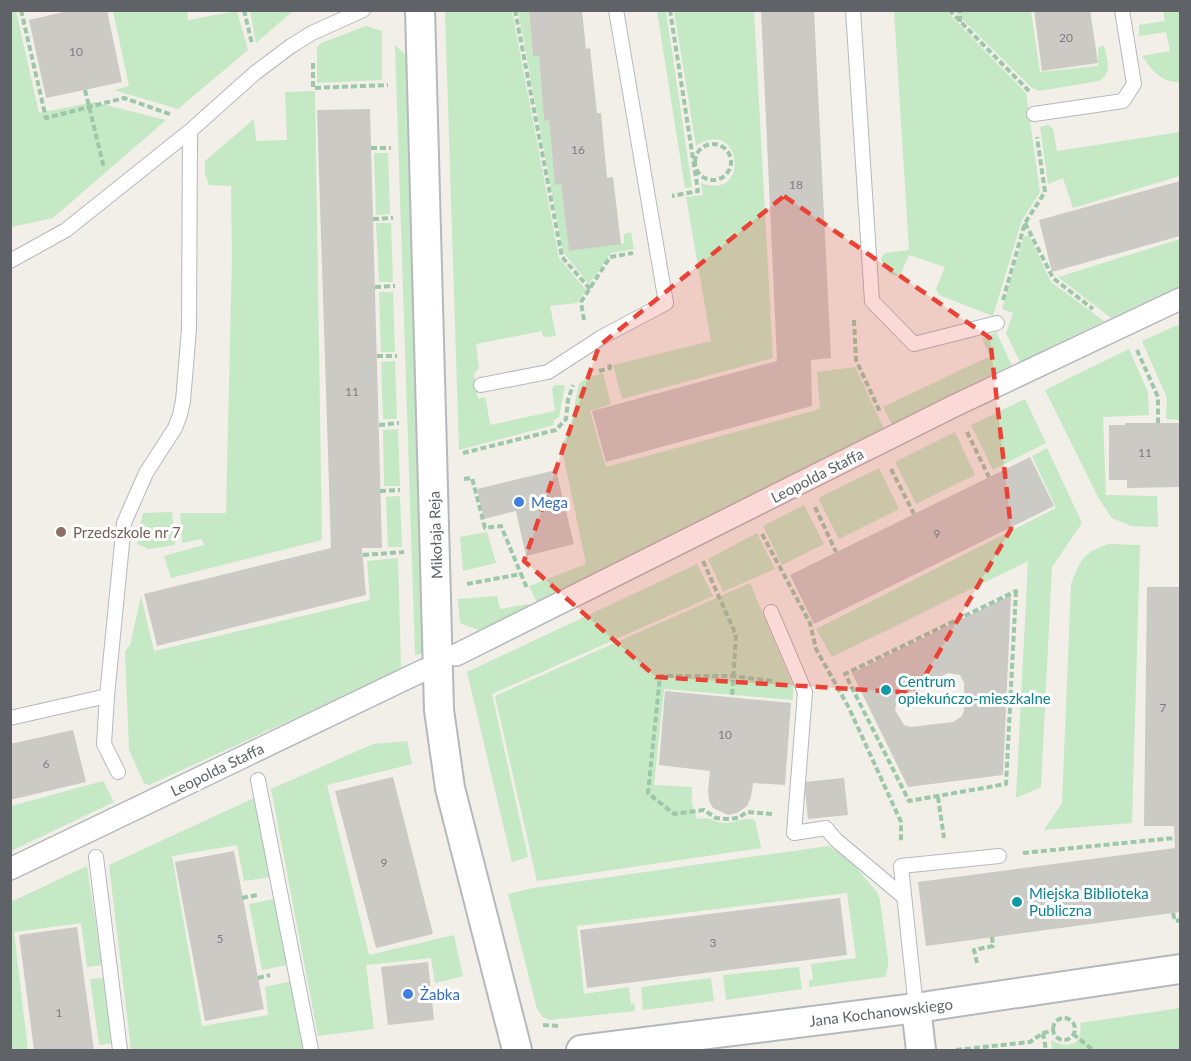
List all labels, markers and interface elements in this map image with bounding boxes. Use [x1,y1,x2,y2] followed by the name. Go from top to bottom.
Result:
[1059,30,1073,45] house number: 20
[69,44,83,59] house number: 10
[571,142,585,157] house number: 16
[789,177,803,192] house number: 18
[345,384,359,399] house number: 11
[768,444,866,506] street label: Leopolda Staffa
[1138,445,1152,460] house number: 11
[424,491,446,579] street label: Mikołaja Reja
[531,493,568,511] place label: Mega
[512,495,526,509] marker: Mega
[73,523,181,541] place label: Przedszkole nr 7
[54,525,68,539] marker: Przedszkole nr 7
[934,526,941,541] house number: 9
[898,672,1051,707] place label: Centrum opiekuńczo-mieszkalne
[879,683,893,697] marker: Centrum opiekuńczo-mieszkalne
[1160,700,1167,715] house number: 7
[718,727,732,742] house number: 10
[167,739,267,799] street label: Leopolda Staffa
[43,756,50,771] house number: 6
[381,855,388,870] house number: 9
[1029,884,1149,919] place label: Miejska Biblioteka Publiczna
[1010,895,1024,909] marker: Miejska Biblioteka Publiczna
[217,931,224,946] house number: 5
[710,935,717,950] house number: 3
[420,985,460,1003] place label: Żabka
[401,987,415,1001] marker: Żabka
[808,994,954,1030] street label: Jana Kochanowskiego
[56,1005,63,1020] house number: 1

